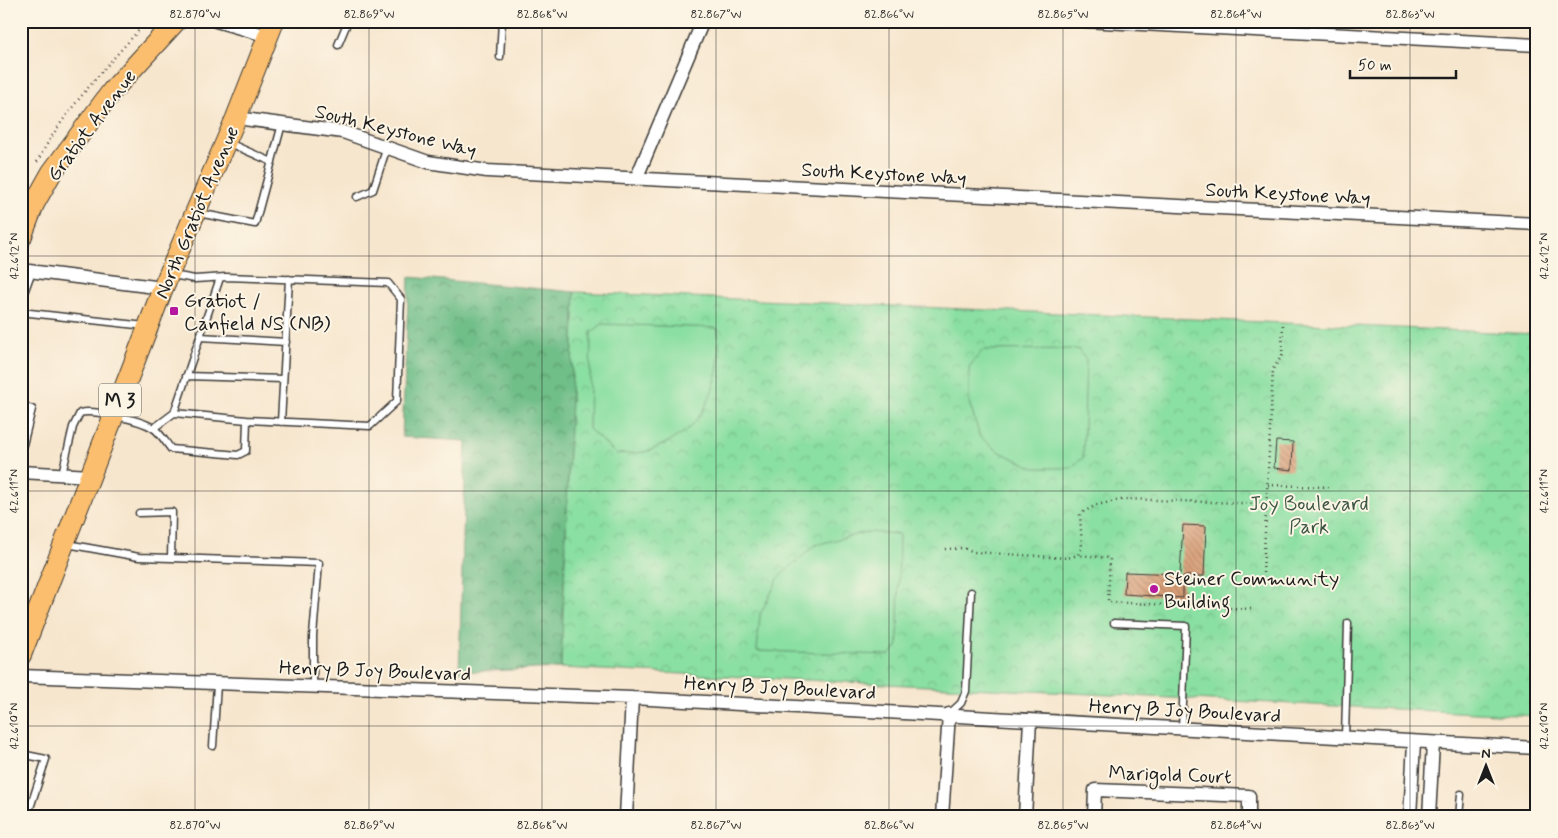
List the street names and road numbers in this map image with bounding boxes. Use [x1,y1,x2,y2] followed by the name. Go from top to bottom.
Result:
[41,64,143,187] street label: Gratiot Avenue
[312,98,479,165] street label: South Keystone Way
[149,122,246,303] street label: North Gratiot Avenue
[801,157,967,192] street label: South Keystone Way
[1205,177,1371,212] street label: South Keystone Way
[99,384,141,416] road number: M 3
[278,655,472,688] street label: Henry B Joy Boulevard
[683,670,877,707] street label: Henry B Joy Boulevard
[1088,693,1282,730] street label: Henry B Joy Boulevard
[1108,760,1232,792] street label: Marigold Court

